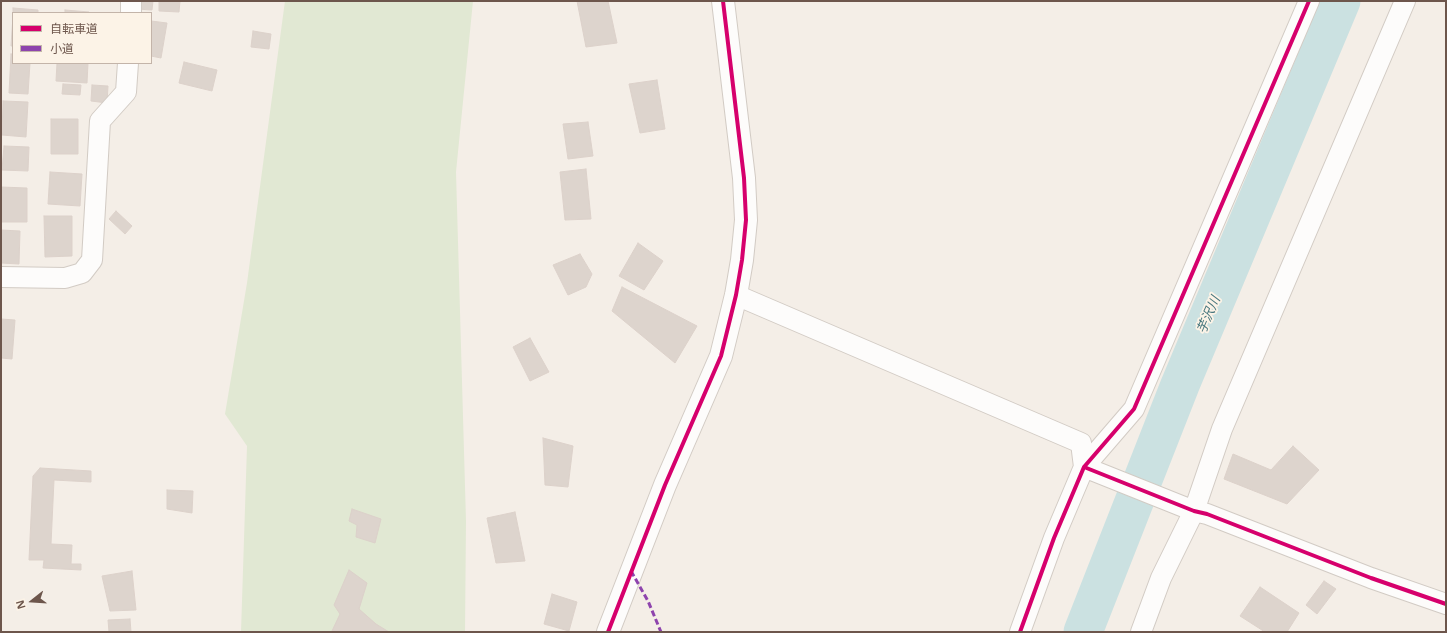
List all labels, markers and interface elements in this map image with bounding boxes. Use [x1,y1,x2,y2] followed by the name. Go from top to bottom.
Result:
[12,12,152,64] legend
[50,20,98,37] text: 自転車道
[50,40,74,57] text: 小道
[1194,294,1224,336] water label: 芋沢川
[12,581,52,621] north arrow
[12,598,29,611] text: N

